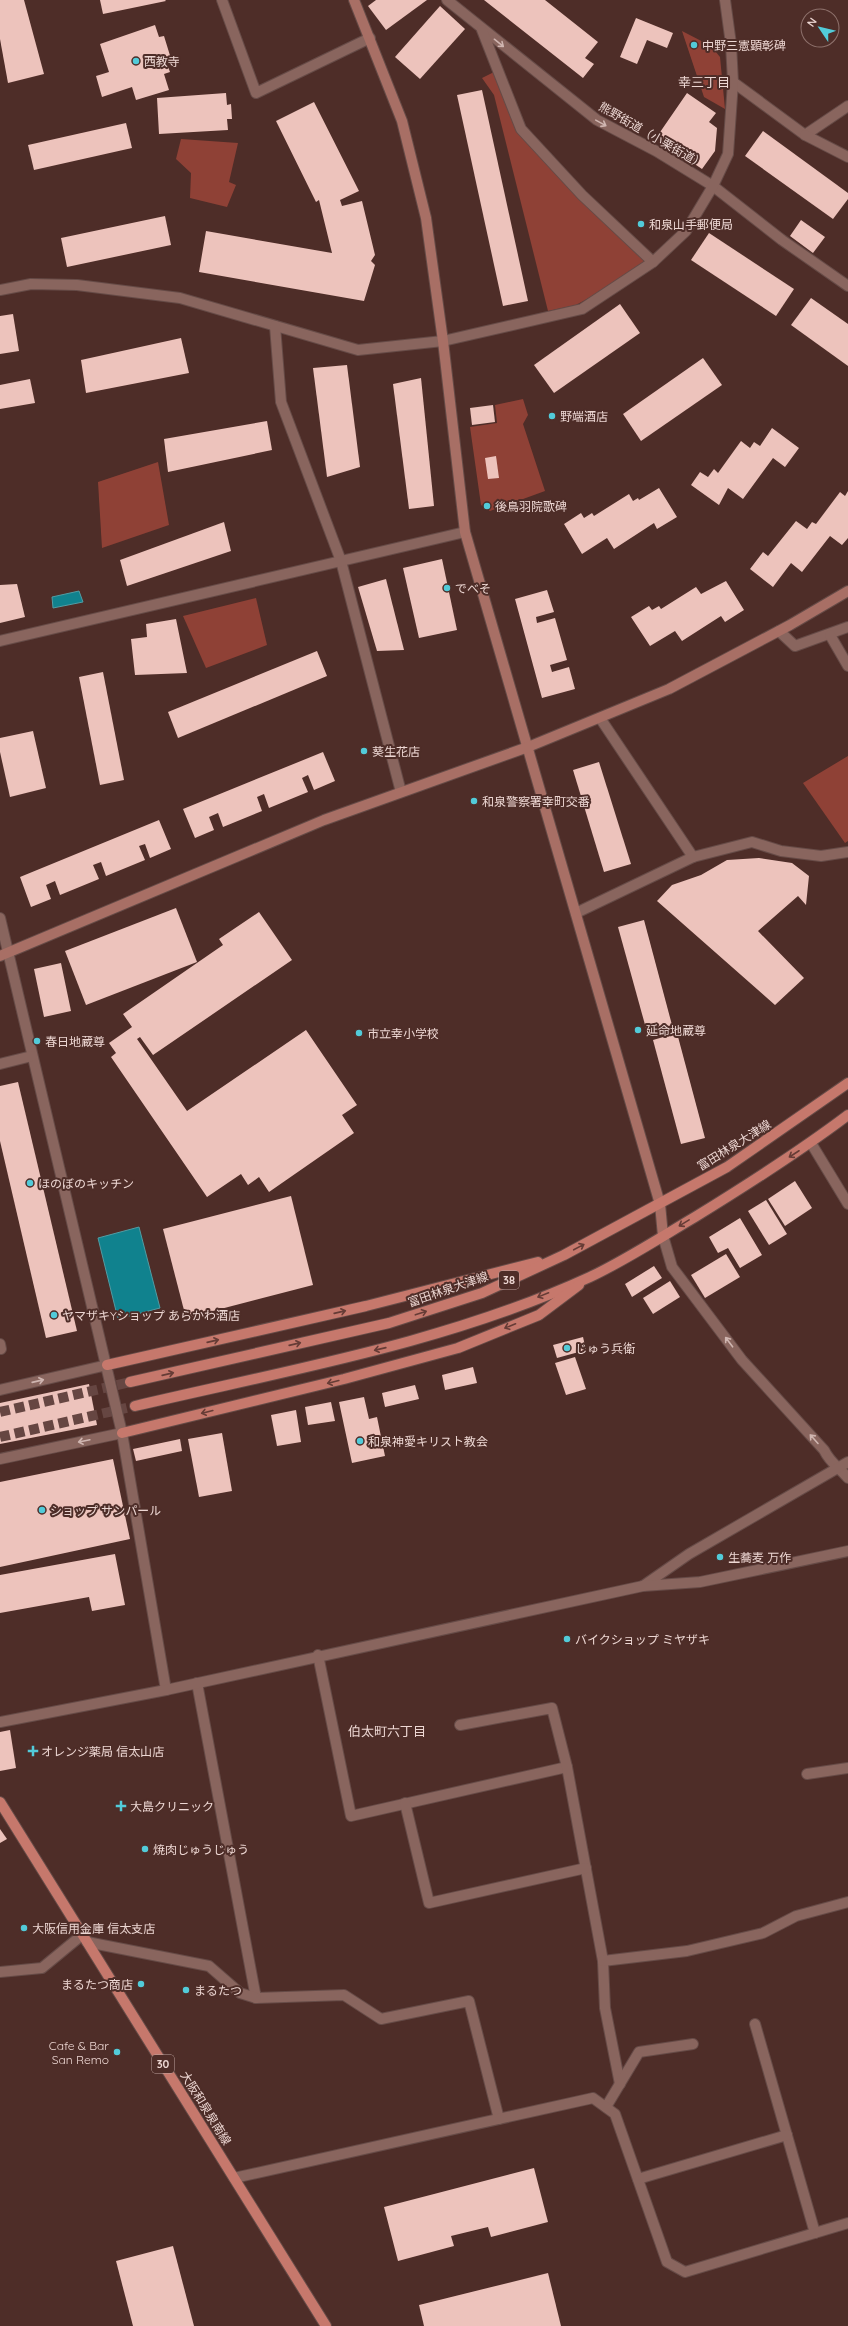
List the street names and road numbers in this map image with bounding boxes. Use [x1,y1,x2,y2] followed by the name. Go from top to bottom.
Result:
[596,99,708,171] street label: 熊野街道（小栗街道）
[694,1116,774,1174] street label: 富田林泉大津線
[406,1268,490,1310] street label: 富田林泉大津線
[499,1271,519,1289] road number: 38
[152,2055,174,2073] road number: 30
[177,2068,235,2148] street label: 大阪和泉泉南線

